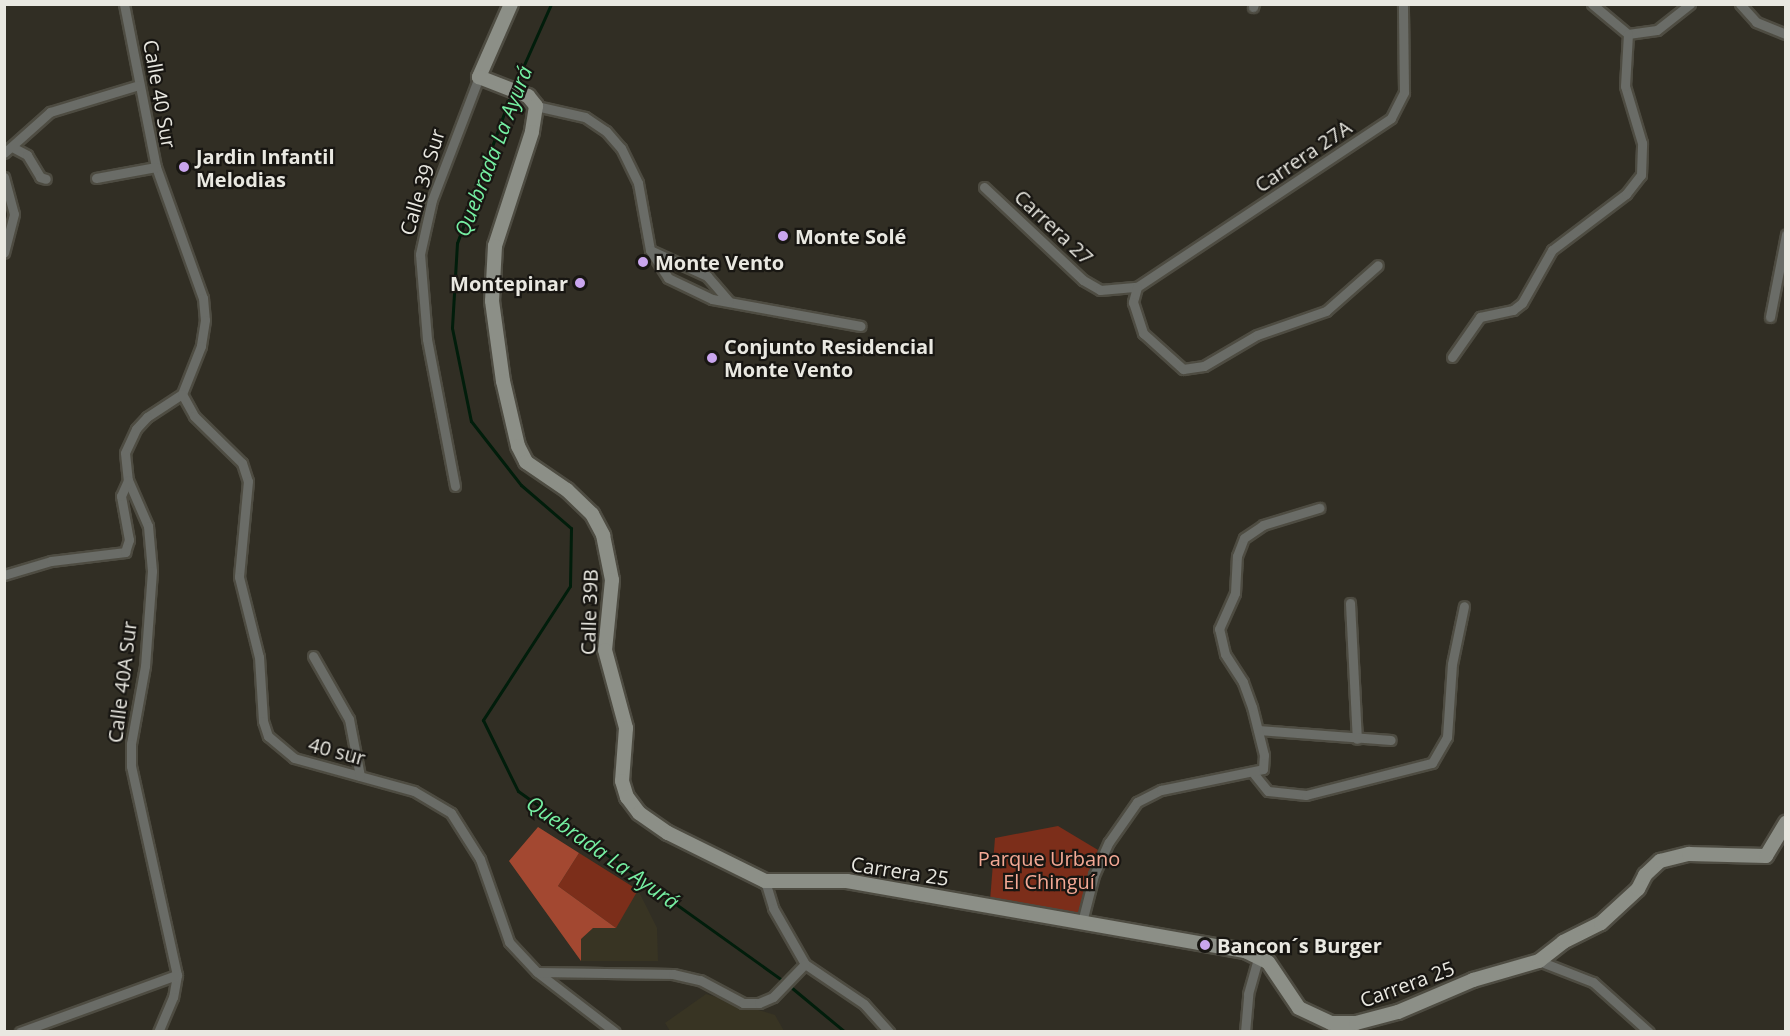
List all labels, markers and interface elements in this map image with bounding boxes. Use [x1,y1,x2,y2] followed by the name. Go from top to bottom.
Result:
[139,38,181,150] street label: Calle 40 Sur
[449,62,537,240] water label: Quebrada La Ayurá
[1250,115,1356,197] street label: Carrera 27A
[394,126,450,238] street label: Calle 39 Sur
[196,144,335,191] place label: Jardin Infantil Melodias
[177,160,191,174] marker: Jardin Infantil Melodias
[1010,185,1098,269] street label: Carrera 27
[795,224,906,248] place label: Monte Solé
[776,229,790,243] marker: Monte Solé
[655,250,784,274] place label: Monte Vento
[636,255,650,269] marker: Monte Vento
[450,271,568,295] place label: Montepinar
[573,276,587,290] marker: Montepinar
[724,334,934,381] place label: Conjunto Residencial Monte Vento
[705,351,719,365] marker: Conjunto Residencial Monte Vento
[576,569,602,655] street label: Calle 39B
[103,620,141,744] street label: Calle 40A Sur
[306,732,368,770] street label: 40 sur
[522,790,684,914] water label: Quebrada La Ayurá
[978,846,1120,893] park label: Parque Urbano El Chinguí
[849,851,951,891] street label: Carrera 25
[1217,933,1382,957] place label: Bancon´s Burger
[1198,938,1212,952] marker: Bancon´s Burger
[1357,956,1457,1012] street label: Carrera 25

